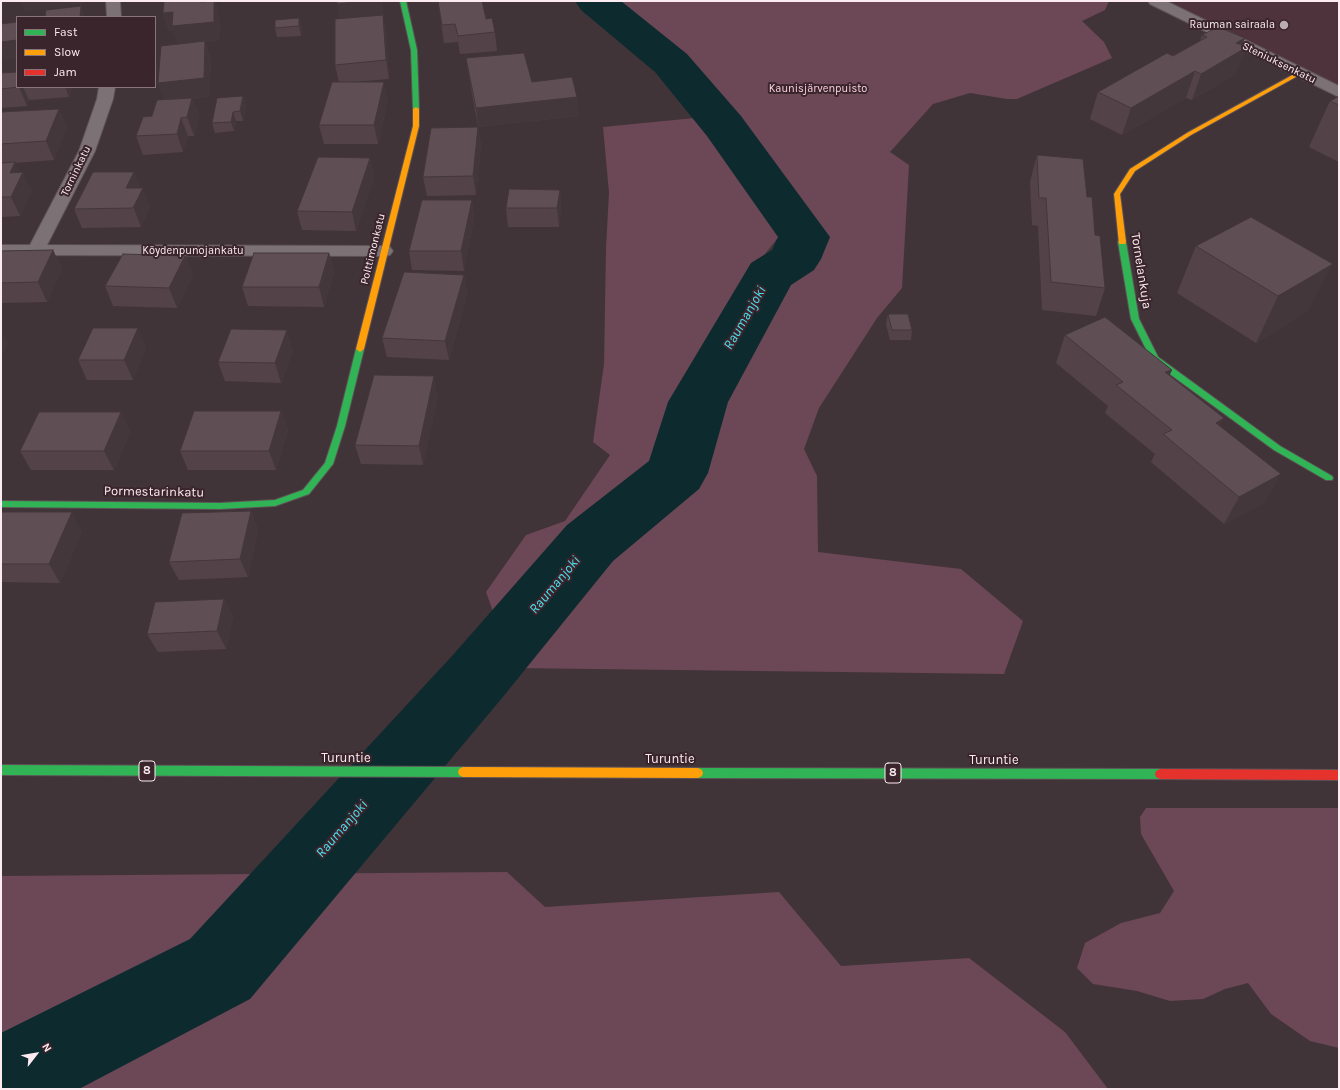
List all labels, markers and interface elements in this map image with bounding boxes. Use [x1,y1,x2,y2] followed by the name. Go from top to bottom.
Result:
[16,16,156,88] legend
[1190,18,1275,32] place label: Rauman sairaala
[1278,19,1290,31] marker: Rauman sairaala
[54,25,77,39] text: Fast
[1240,39,1318,87] street label: Steniuksenkatu
[54,45,80,59] text: Slow
[54,65,77,79] text: Jam
[769,82,867,96] park label: Kaunisjärvenpuisto
[58,144,94,198] street label: Torninkatu
[358,212,388,286] street label: Polttimonkatu
[1127,232,1155,310] street label: Tornelankuja
[142,244,244,258] street label: Köydenpunojankatu
[720,283,770,353] water label: Raumanjoki
[104,483,204,501] street label: Pormestarinkatu
[526,553,584,617] water label: Raumanjoki
[321,750,371,766] street label: Turuntie
[645,751,695,767] street label: Turuntie
[969,752,1019,768] street label: Turuntie
[139,761,155,781] road number: 8
[885,763,901,783] road number: 8
[313,797,371,861] water label: Raumanjoki
[16,1034,56,1074] north arrow
[39,1041,54,1054] text: N

